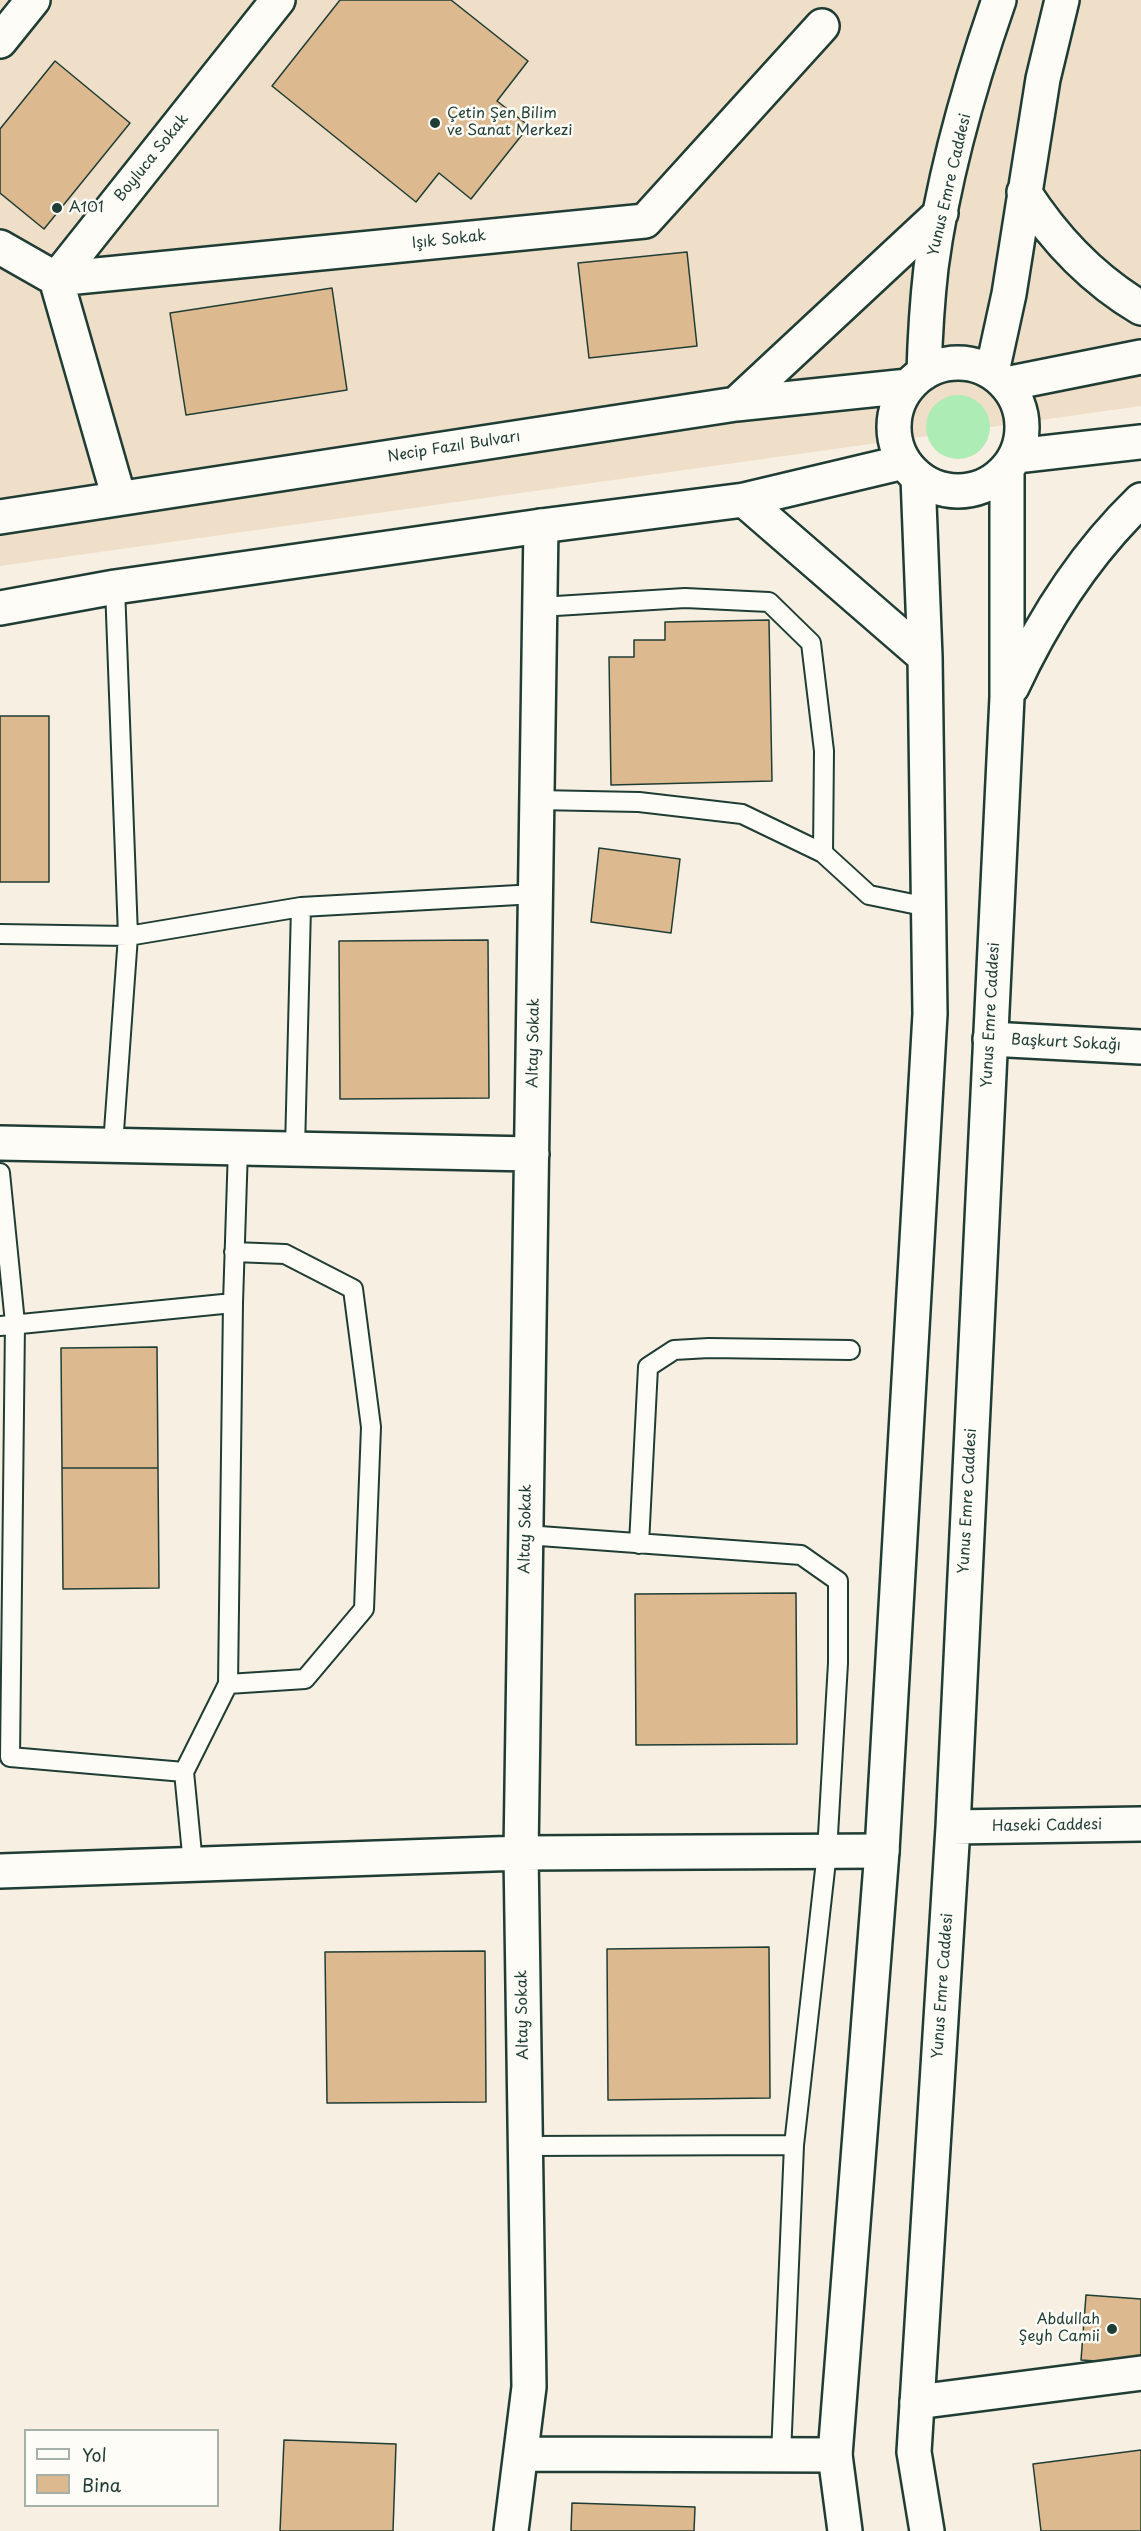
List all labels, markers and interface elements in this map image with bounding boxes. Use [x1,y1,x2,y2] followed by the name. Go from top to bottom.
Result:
[447,105,572,140] place label: Çetin Şen Bilim ve Sanat Merkezi
[111,111,193,205] street label: Boyluca Sokak
[925,112,975,258] street label: Yunus Emre Caddesi
[428,116,442,130] marker: Çetin Şen Bilim ve Sanat Merkezi
[69,199,104,217] place label: A101
[50,201,64,215] marker: A101
[411,227,487,253] street label: Işık Sokak
[386,428,522,466] street label: Necip Fazıl Bulvarı
[978,942,1004,1088] street label: Yunus Emre Caddesi
[524,998,544,1088] street label: Altay Sokak
[1011,1031,1121,1055] street label: Başkurt Sokağı
[955,1428,981,1574] street label: Yunus Emre Caddesi
[516,1484,536,1574] street label: Altay Sokak
[992,1816,1102,1836] street label: Haseki Caddesi
[929,1913,957,2059] street label: Yunus Emre Caddesi
[513,1970,533,2060] street label: Altay Sokak
[1019,2311,1100,2346] place label: Abdullah Şeyh Camii
[1105,2322,1119,2336] marker: Abdullah Şeyh Camii
[24,2429,219,2507] legend
[82,2441,107,2468] text: Yol
[82,2471,121,2498] text: Bina

